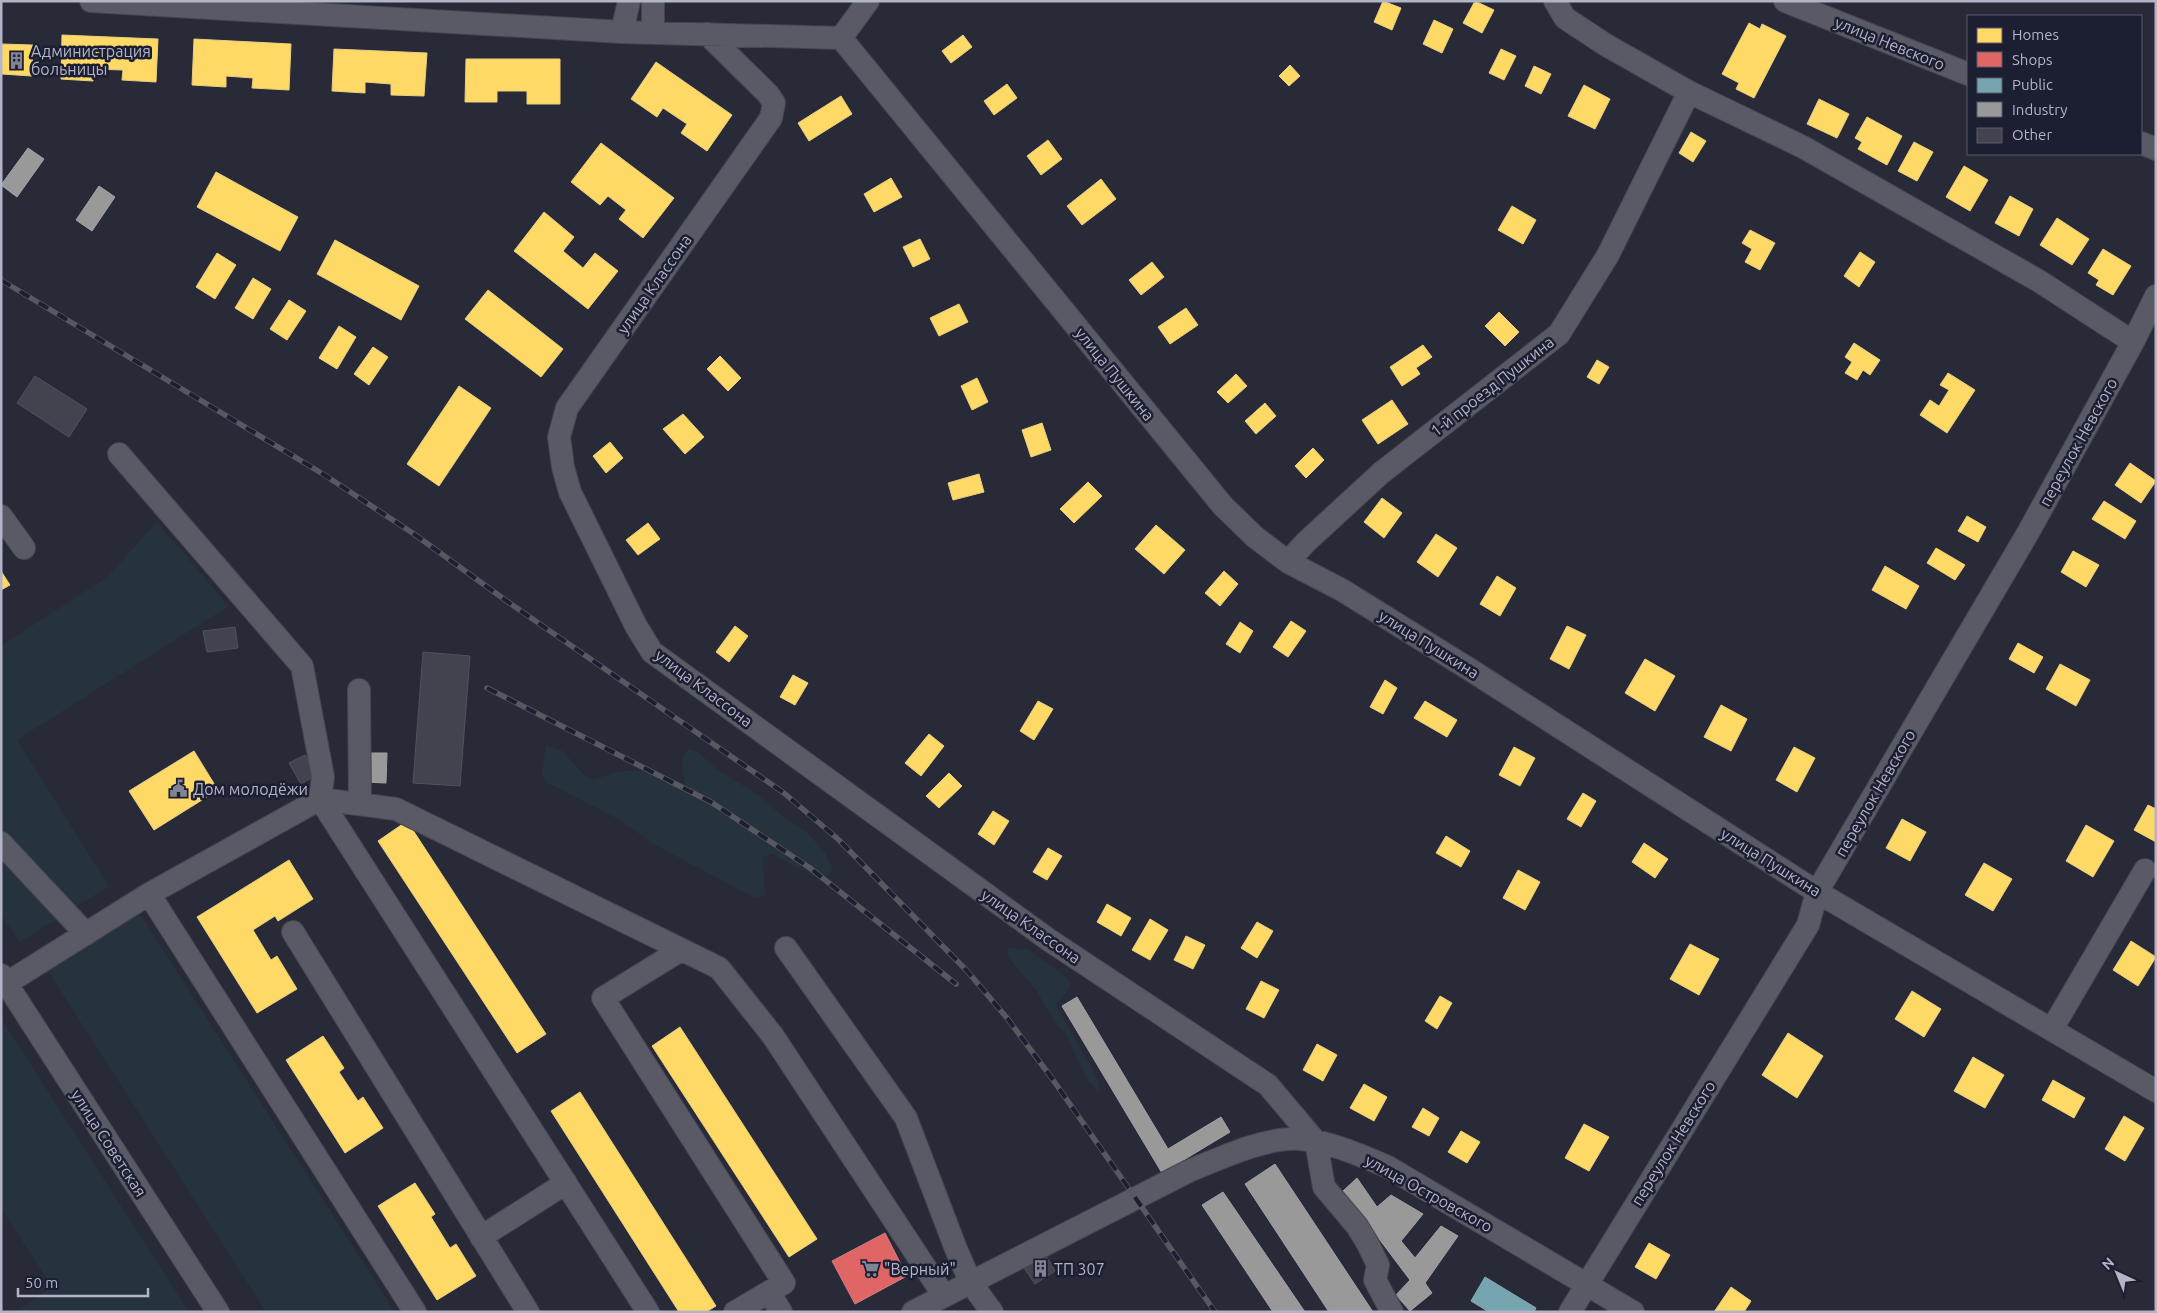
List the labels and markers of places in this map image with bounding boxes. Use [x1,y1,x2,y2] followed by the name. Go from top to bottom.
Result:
[31,42,151,78] place label: Администрация больницы
[7,50,27,70] building icon: Администрация больницы
[169,779,189,799] public building icon: Дом молодёжи
[193,780,308,798] place label: Дом молодёжи
[860,1259,880,1279] supermarket icon: "Верный"
[1030,1259,1050,1279] building icon: ТП 307
[884,1260,956,1278] place label: "Верный"
[1054,1260,1105,1278] place label: ТП 307

